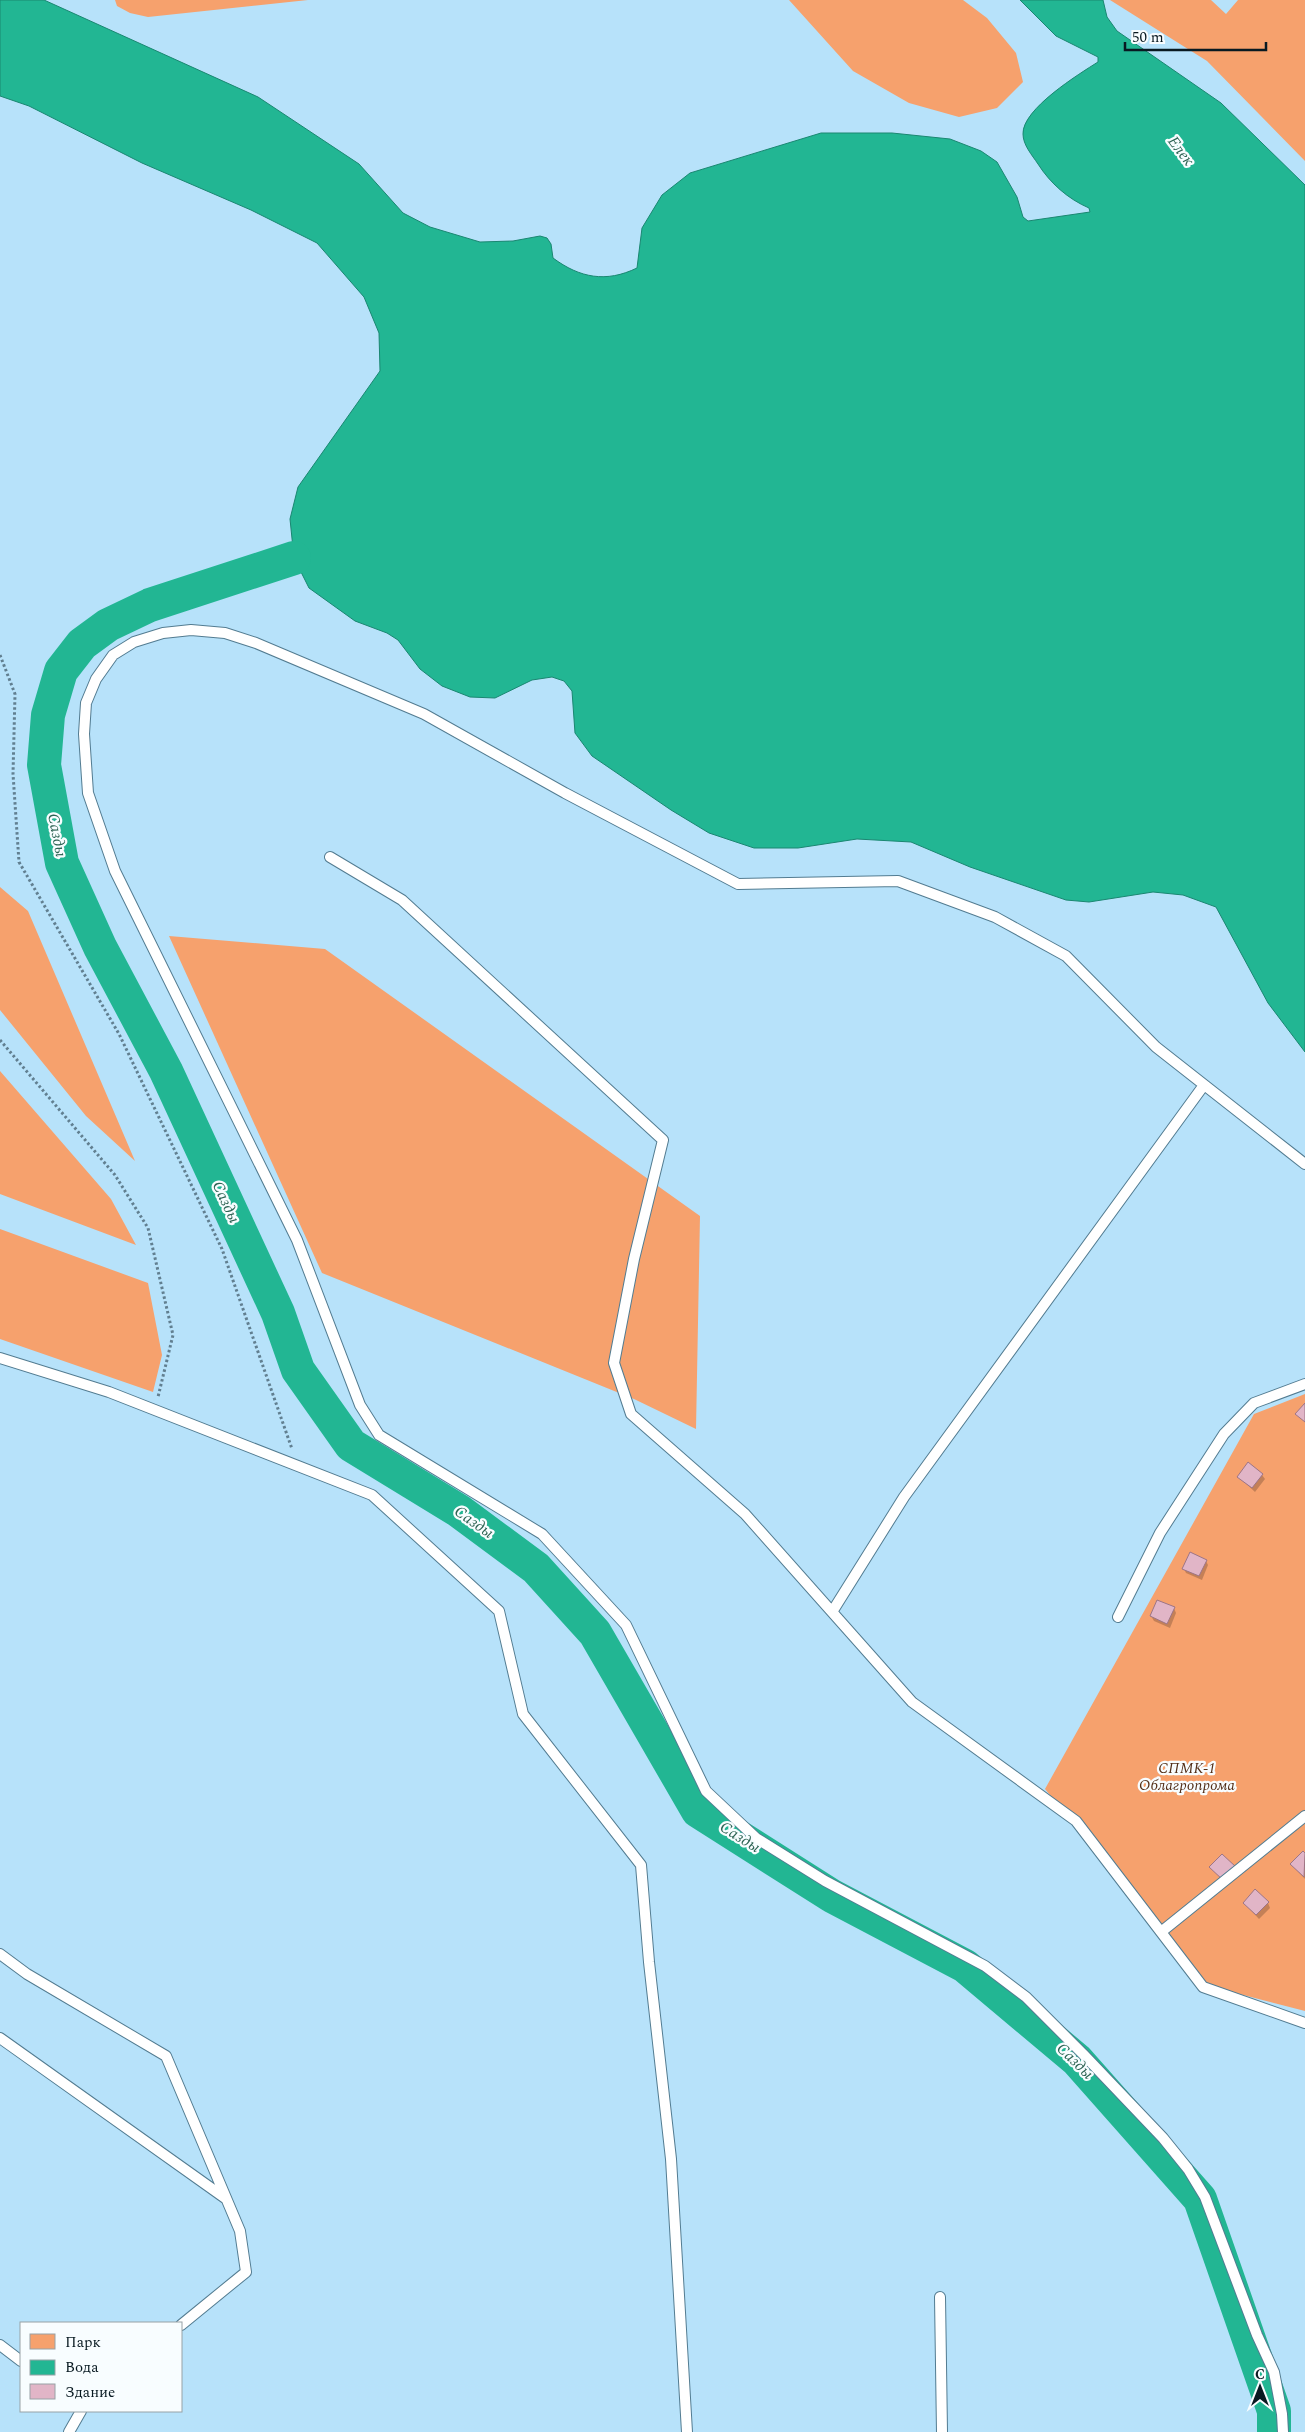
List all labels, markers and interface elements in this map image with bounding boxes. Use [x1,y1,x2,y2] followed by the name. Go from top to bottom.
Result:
[1125,20,1266,52] scale bar
[1132,26,1164,49] text: 50 m
[1162,131,1201,171] water label: Елек
[41,811,73,859] water label: Сазды
[206,1177,246,1227] water label: Сазды
[449,1500,499,1545] water label: Сазды
[1139,1757,1235,1797] park label: СПМК-1 Облагропрома
[715,1815,765,1859] water label: Сазды
[1051,2037,1099,2085] water label: Сазды
[20,2322,182,2412] legend
[65,2331,101,2354] text: Парк
[65,2356,99,2379] text: Вода
[1235,2362,1285,2412] north arrow
[1255,2364,1265,2385] text: С
[65,2381,115,2404] text: Здание

